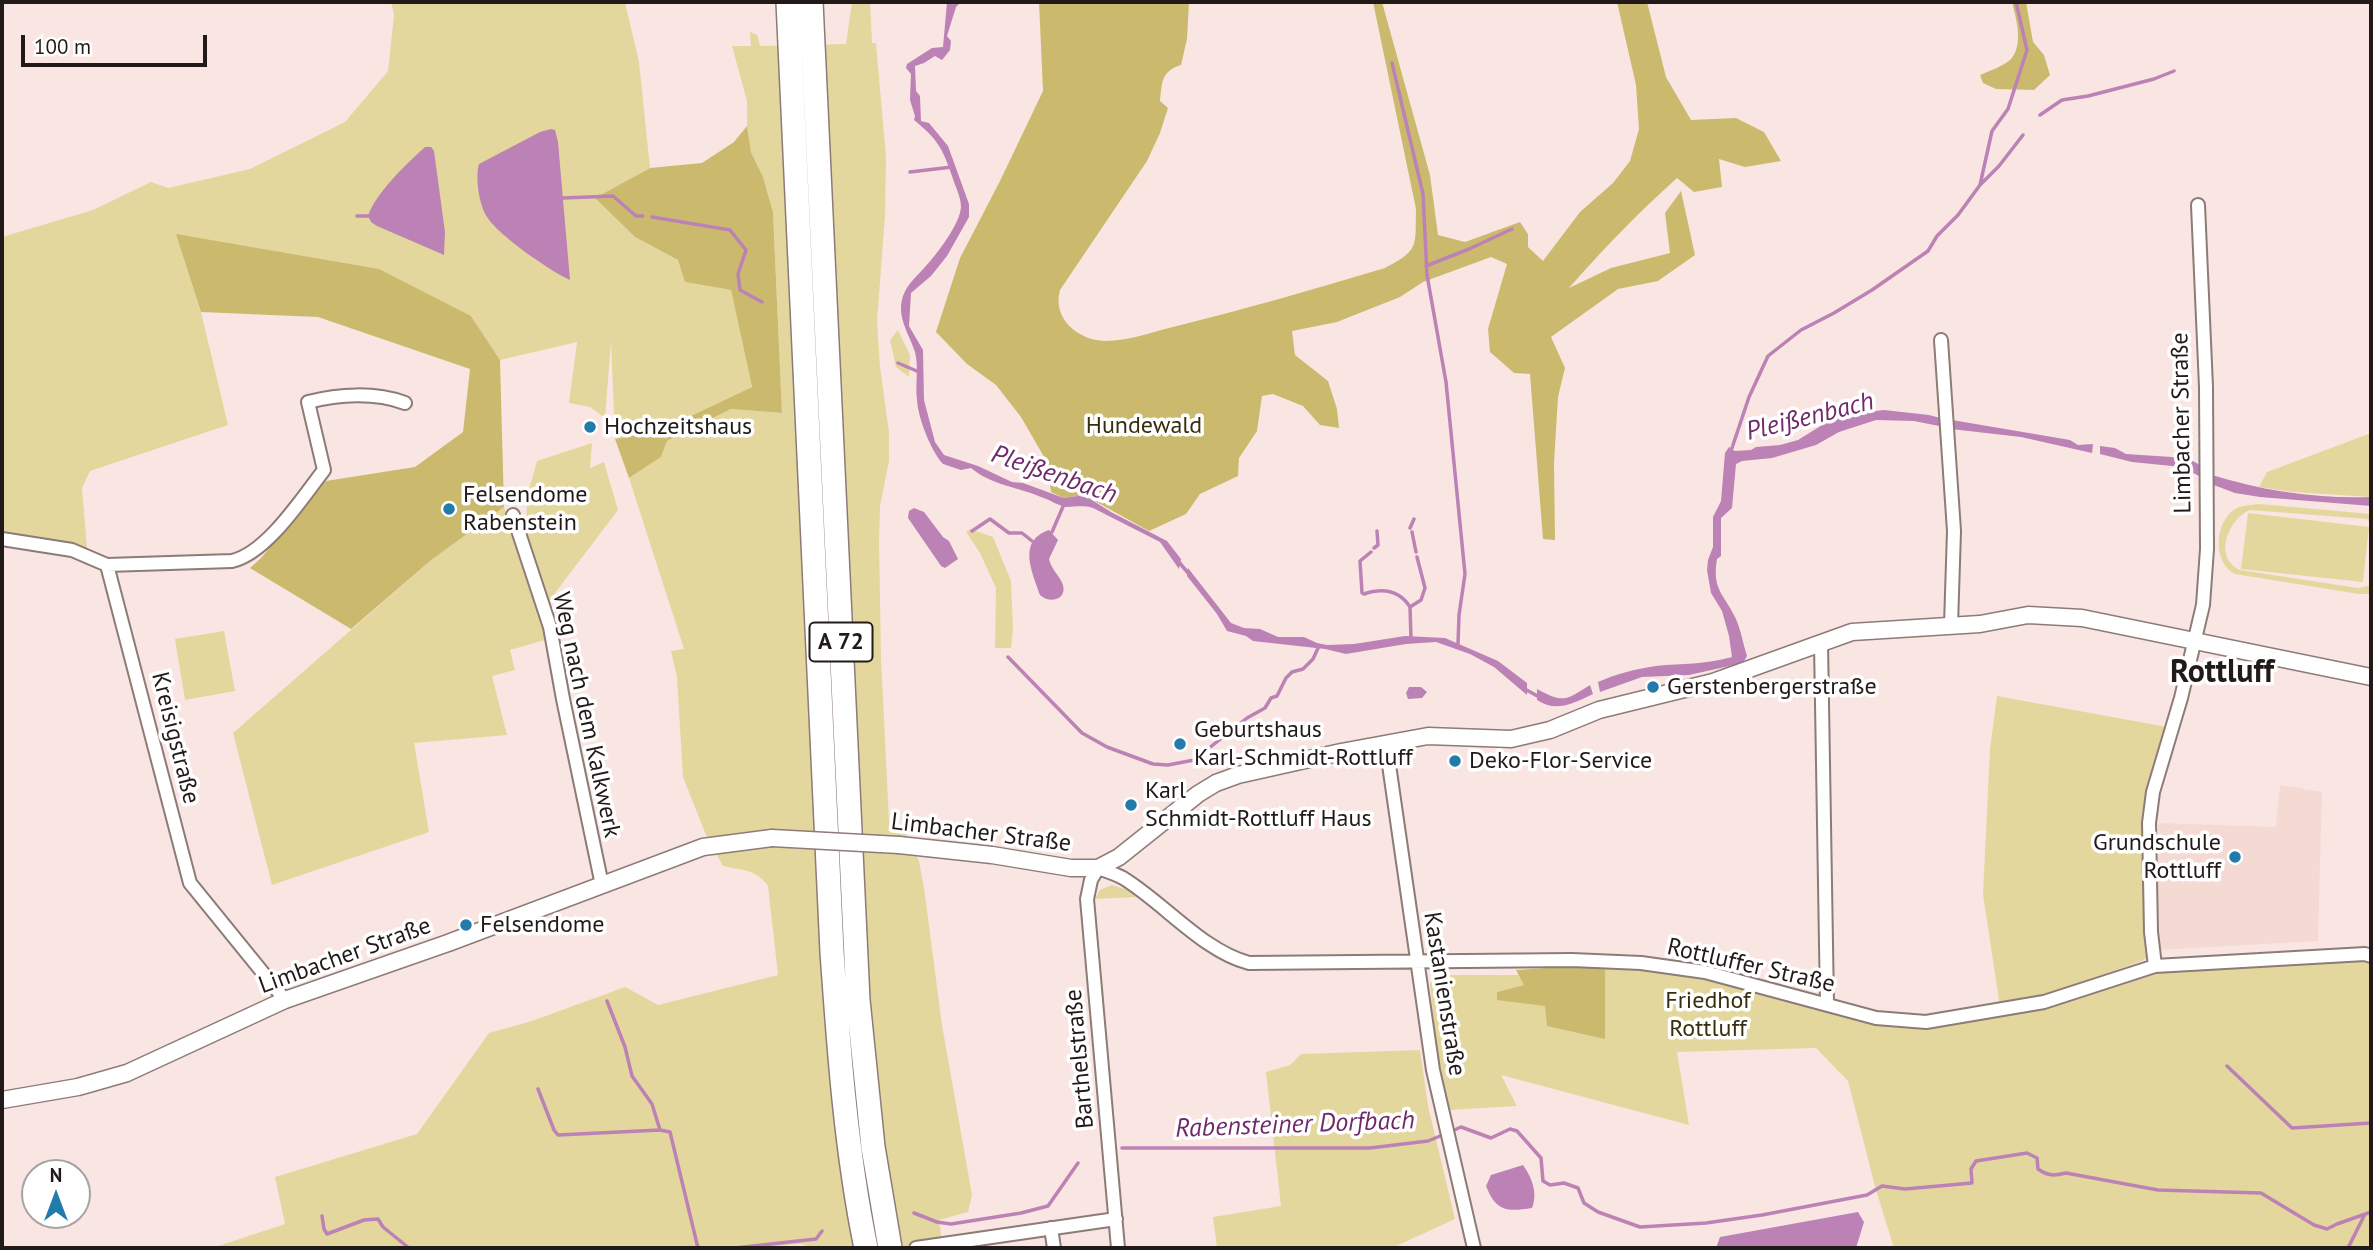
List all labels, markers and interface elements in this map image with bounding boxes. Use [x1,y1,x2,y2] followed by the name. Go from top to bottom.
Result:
[24,21,210,65] scale bar
[34,33,91,60] text: 100 m
[2166,332,2198,514] street label: Limbacher Straße
[1743,386,1877,448] water label: Pleißenbach
[1086,412,1202,440] park label: Hundewald
[604,413,752,441] place label: Hochzeitshaus
[582,419,598,435] marker: Hochzeitshaus
[987,439,1121,511] water label: Pleißenbach
[463,481,587,537] place label: Felsendome Rabenstein
[441,501,457,517] marker: Felsendome Rabenstein
[546,590,626,840] street label: Weg nach dem Kalkwerk
[810,622,872,662] road number: A 72
[2170,654,2274,692] district label: Rottluff
[145,669,205,807] street label: Kreisigstraße
[1667,673,1877,701] place label: Gerstenbergerstraße
[1645,679,1661,695] marker: Gerstenbergerstraße
[1194,716,1413,772] place label: Geburtshaus Karl-Schmidt-Rottluff
[1172,736,1188,752] marker: Geburtshaus Karl-Schmidt-Rottluff
[1469,747,1652,775] place label: Deko-Flor-Service
[1447,753,1463,769] marker: Deko-Flor-Service
[1145,777,1372,833] place label: Karl Schmidt-Rottluff Haus
[1123,797,1139,813] marker: Karl Schmidt-Rottluff Haus
[889,808,1073,858] street label: Limbacher Straße
[2093,829,2221,885] place label: Grundschule Rottluff
[2227,849,2243,865] marker: Grundschule Rottluff
[1417,910,1471,1078] street label: Kastanienstraße
[255,911,435,1001] street label: Limbacher Straße
[480,911,604,939] place label: Felsendome
[458,917,474,933] marker: Felsendome
[1664,933,1838,999] street label: Rottluffer Straße
[1665,987,1751,1043] park label: Friedhof Rottluff
[1060,988,1100,1130] street label: Barthelstraße
[1175,1105,1415,1145] water label: Rabensteiner Dorfbach
[21,1159,91,1229] north arrow
[50,1163,62,1187] text: N

